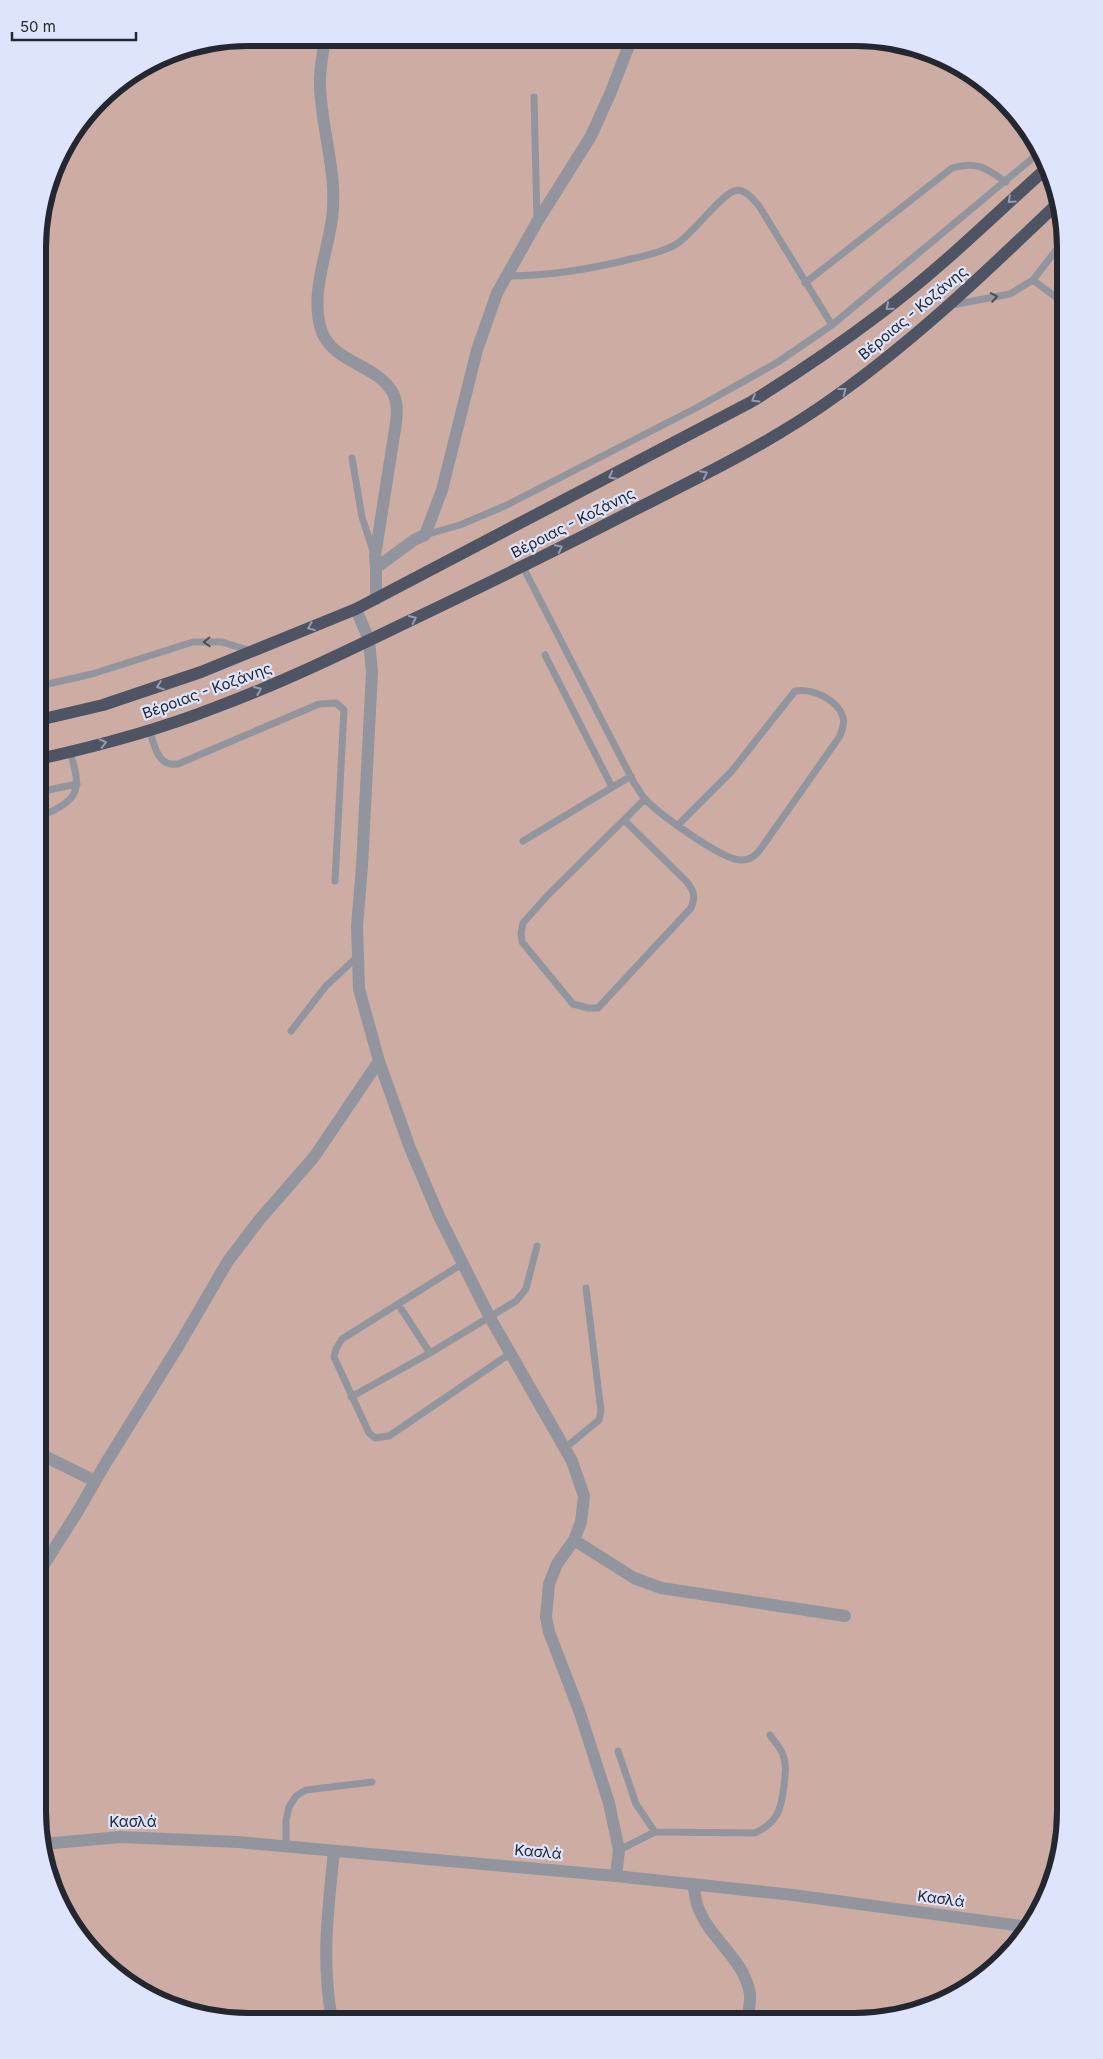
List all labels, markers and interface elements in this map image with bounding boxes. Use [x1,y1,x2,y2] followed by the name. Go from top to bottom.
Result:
[12,10,136,42] scale bar
[20,17,56,36] text: 50 m
[1008,194,1017,203] one-way arrow
[854,262,971,364] street label: Βέροιας - Κοζάνης
[989,293,998,303] one-way arrow
[886,301,895,309] one-way arrow
[837,388,846,396] one-way arrow
[752,392,761,402] one-way arrow
[609,470,618,480] one-way arrow
[698,470,707,480] one-way arrow
[508,483,638,562] street label: Βέροιας - Κοζάνης
[554,544,563,554] one-way arrow
[408,615,417,625] one-way arrow
[307,621,316,631] one-way arrow
[202,636,210,647] one-way arrow
[140,658,274,723] street label: Βέροιας - Κοζάνης
[156,680,164,690] one-way arrow
[253,686,262,697] one-way arrow
[99,739,107,749] one-way arrow
[109,1812,157,1831] street label: Κασλά
[514,1840,563,1863] street label: Κασλά
[916,1886,966,1911] street label: Κασλά

